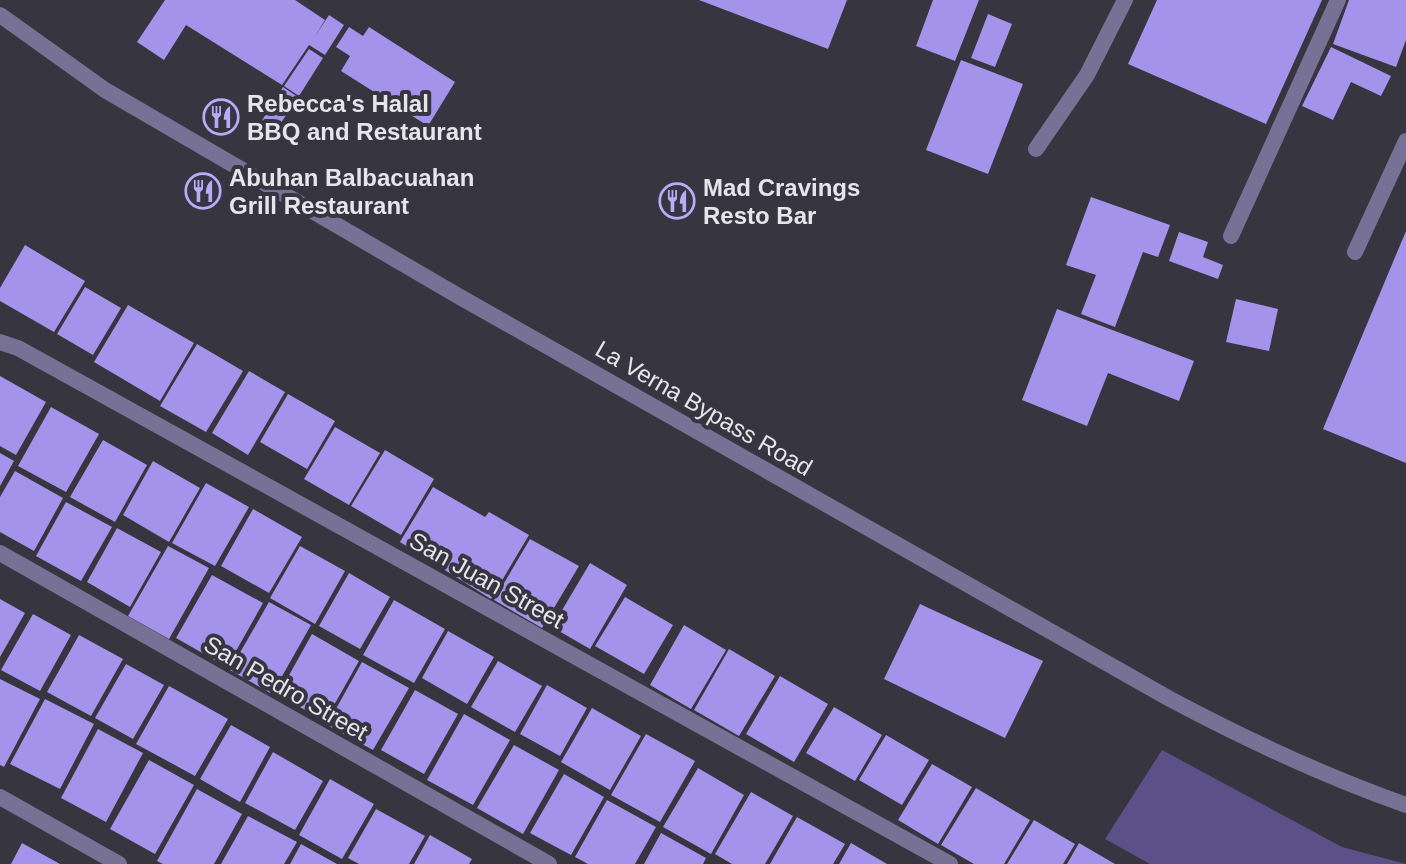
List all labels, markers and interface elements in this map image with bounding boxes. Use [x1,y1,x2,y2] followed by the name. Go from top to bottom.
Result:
[247,90,482,145] place label: Rebecca's Halal BBQ and Restaurant
[202,98,240,136] restaurant icon: Rebecca's Halal BBQ and Restaurant
[229,164,474,219] place label: Abuhan Balbacuahan Grill Restaurant
[184,172,222,210] restaurant icon: Abuhan Balbacuahan Grill Restaurant
[703,174,860,229] place label: Mad Cravings Resto Bar
[658,182,696,220] restaurant icon: Mad Cravings Resto Bar
[591,335,817,481] street label: La Verna Bypass Road
[405,526,569,634] street label: San Juan Street
[200,630,373,746] street label: San Pedro Street

